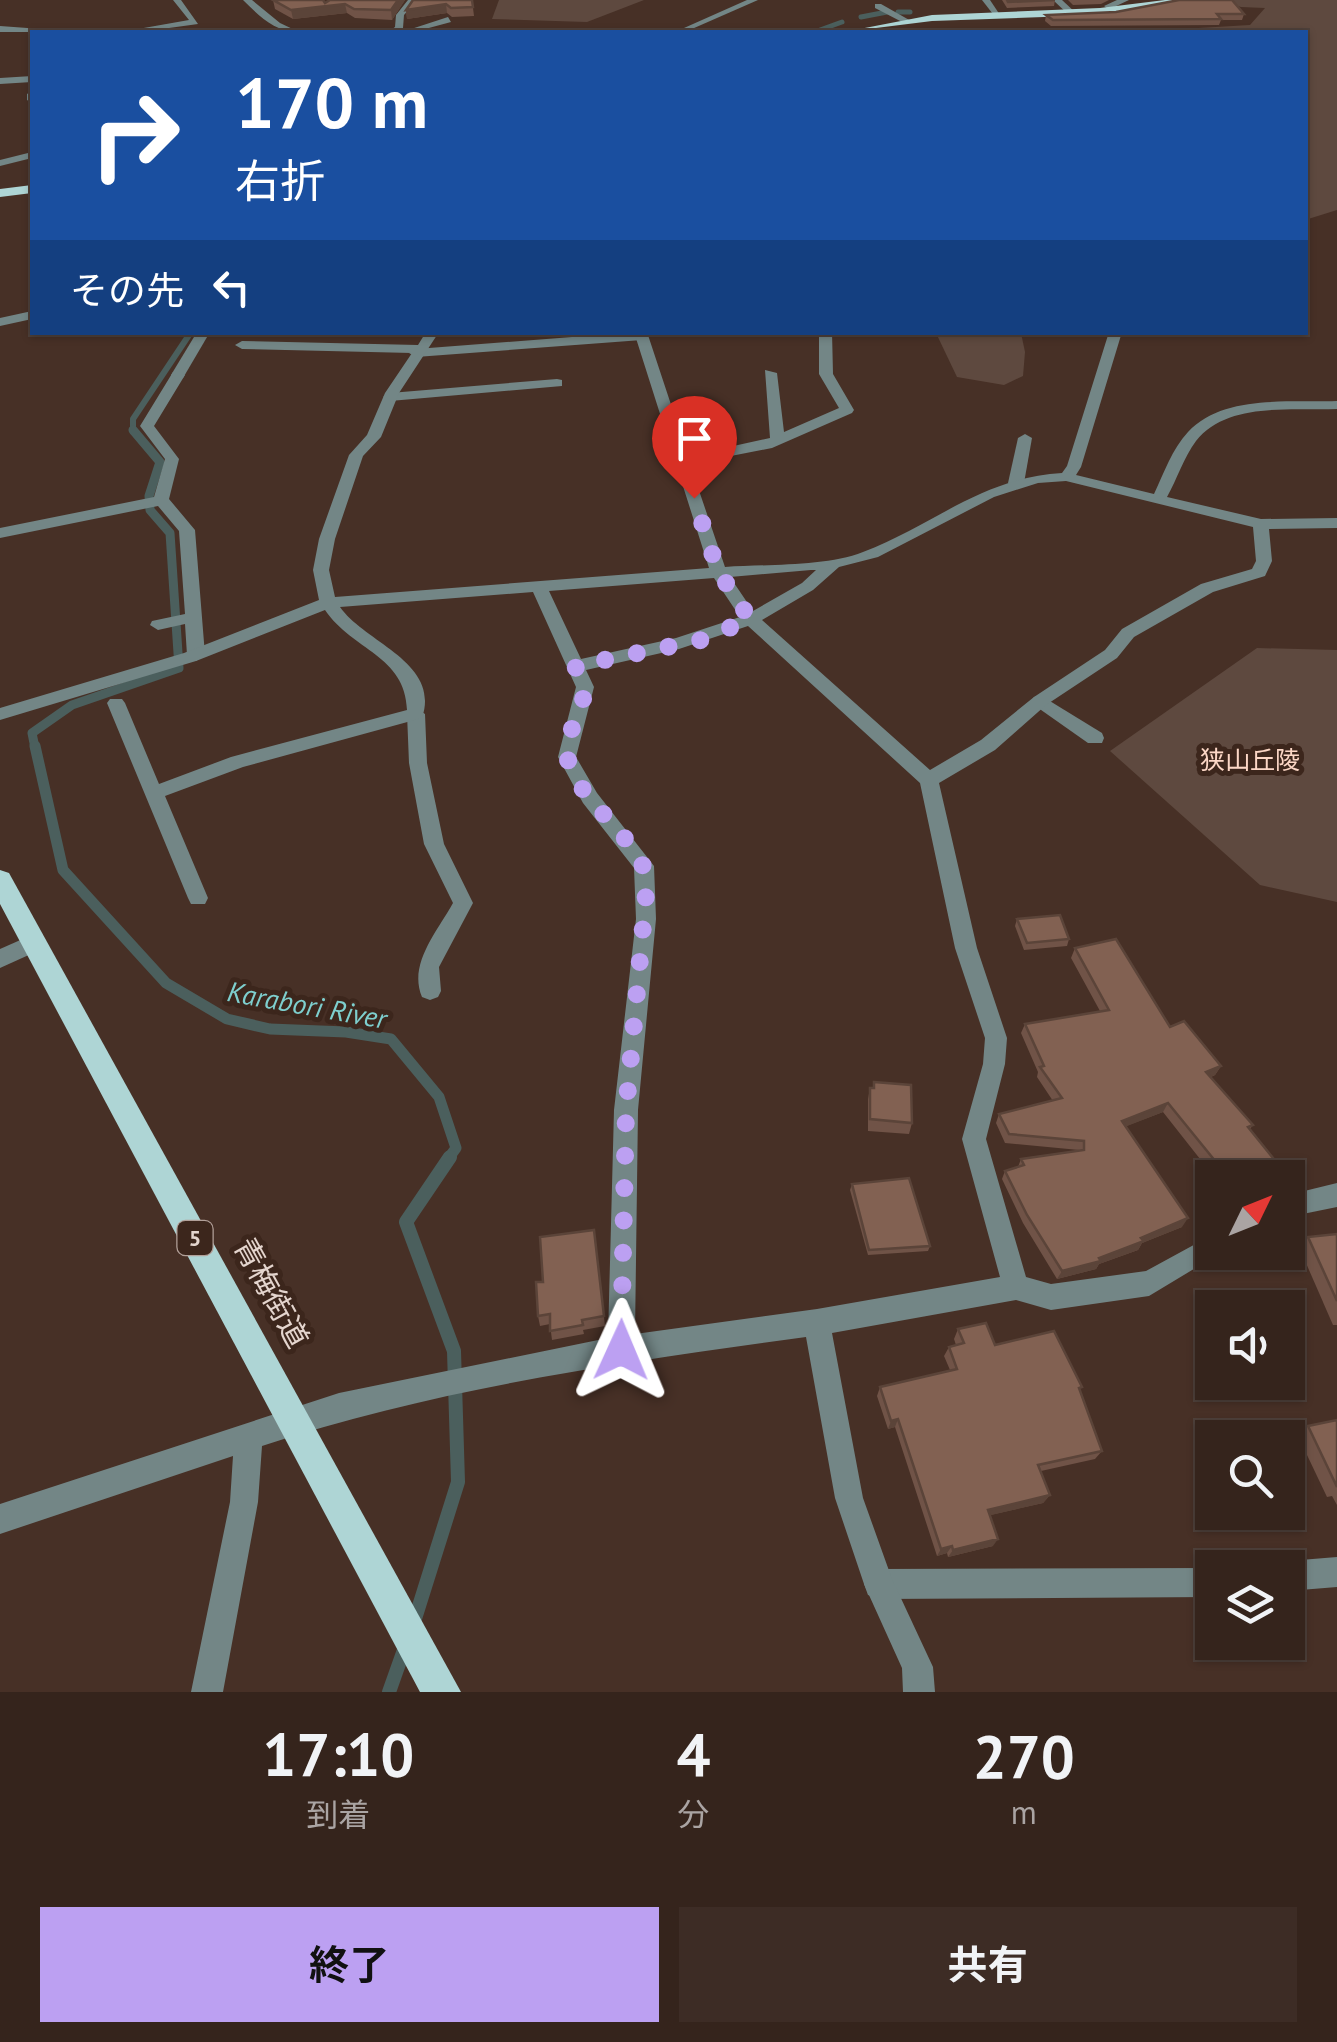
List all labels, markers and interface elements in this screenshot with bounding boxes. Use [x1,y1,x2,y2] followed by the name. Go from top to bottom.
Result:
[235,57,428,147] text: 170 m
[70,70,200,200] icon: right
[235,151,325,209] text: 右折
[204,260,259,315] icon: left
[70,265,184,314] text: その先
[652,396,737,499] pin
[667,411,722,466] icon: arrive
[1200,744,1300,776] park label: 狭山丘陵
[225,972,391,1037] water label: Karabori River
[1195,1160,1305,1270] north arrow
[1195,1160,1305,1660] map controls
[178,1221,212,1255] road number: 5
[226,1230,318,1354] street label: 青梅街道
[1195,1290,1305,1400] button: sound
[569,1298,673,1402] position arrow
[1195,1420,1305,1530] button: search
[1195,1550,1305,1660] button: layers
[262,1715,414,1793] text: 17:10
[677,1715,711,1793] text: 4
[973,1717,1075,1795] text: 270
[1011,1791,1037,1833] text: m
[306,1793,370,1835] text: 到着
[678,1793,710,1835] text: 分
[40,1907,659,2022] button: 終了
[679,1907,1297,2022] button: 共有

